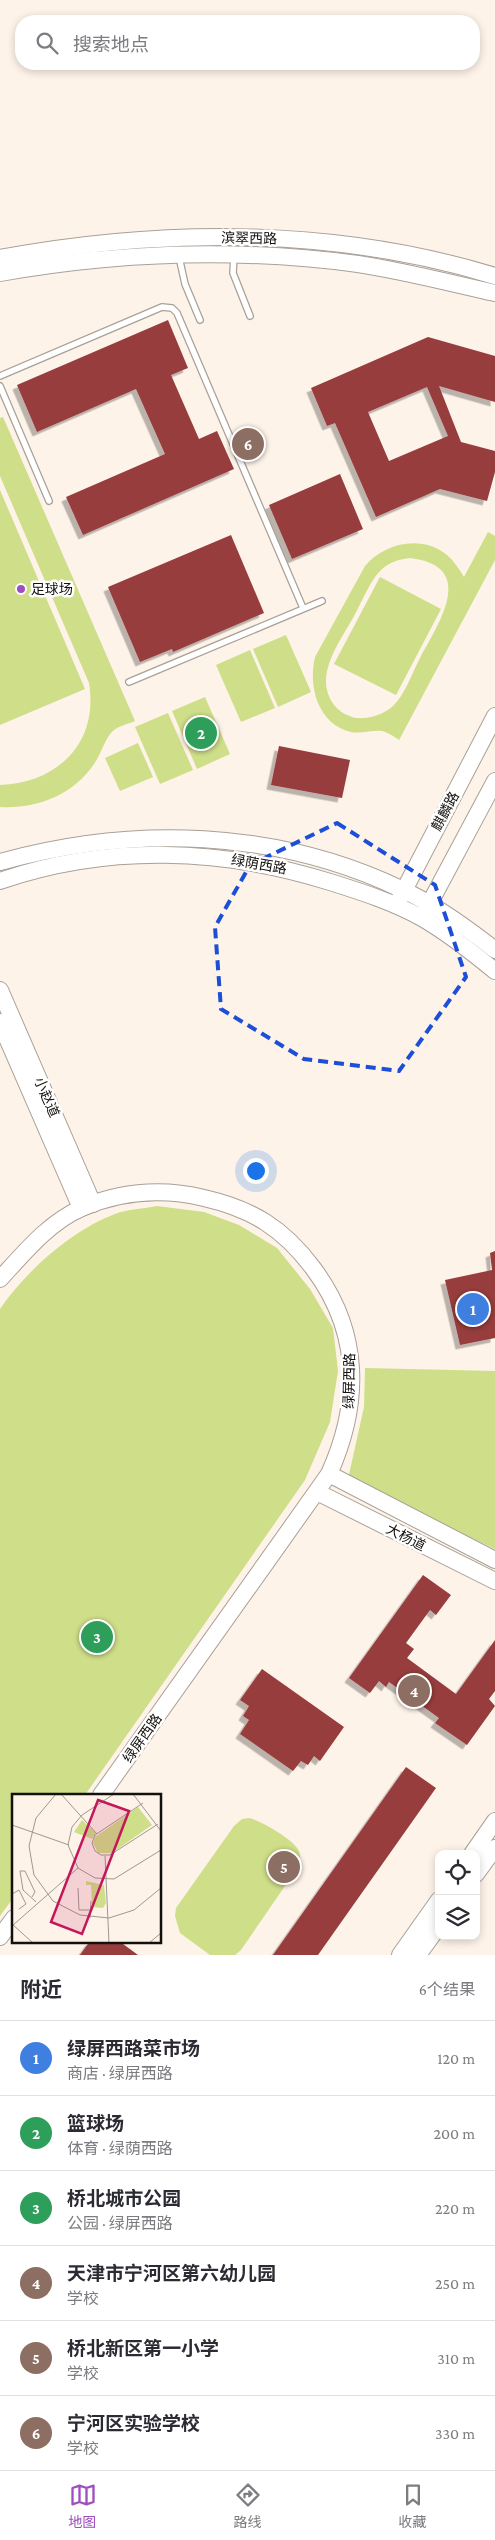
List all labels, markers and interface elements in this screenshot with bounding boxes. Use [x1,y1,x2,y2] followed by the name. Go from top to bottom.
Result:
[15,15,480,70] search box
[33,29,61,57] icon: search
[73,34,149,55] text: 搜索地点
[221,230,277,246] street label: 滨翠西路
[232,425,264,463] pin: 6
[31,581,73,597] place label: 足球场
[15,583,27,595] marker: 足球场
[185,714,217,752] pin: 2
[428,789,462,833] street label: 麒麟路
[230,851,288,877] street label: 绿荫西路
[31,1075,63,1119] street label: 小赵道
[243,1158,269,1184] your location
[457,1290,489,1328] pin: 1
[341,1353,357,1409] street label: 绿屏西路
[384,1520,428,1554] street label: 大杨道
[81,1618,113,1656] pin: 3
[398,1672,430,1710] pin: 4
[119,1710,165,1766] street label: 绿屏西路
[12,1794,161,1942] inset map
[268,1848,300,1886] pin: 5
[435,1850,480,1940] map controls
[435,1850,480,1895] button: locate
[435,1895,480,1940] button: layers
[20,1978,62,2002] text: 附近
[419,1981,475,1998] text: 6个结果
[67,2038,200,2059] text: 绿屏西路菜市场
[33,2050,39,2067] text: 1
[437,2050,475,2067] text: 120 m
[67,2065,173,2082] text: 商店 · 绿屏西路
[67,2113,124,2134] text: 篮球场
[32,2125,40,2142] text: 2
[433,2125,475,2142] text: 200 m
[67,2140,173,2157] text: 体育 · 绿荫西路
[67,2188,181,2209] text: 桥北城市公园
[32,2200,40,2217] text: 3
[435,2200,475,2217] text: 220 m
[67,2215,173,2232] text: 公园 · 绿屏西路
[67,2263,276,2284] text: 天津市宁河区第六幼儿园
[32,2275,40,2292] text: 4
[435,2275,475,2292] text: 250 m
[67,2290,99,2307] text: 学校
[67,2338,219,2359] text: 桥北新区第一小学
[32,2350,40,2367] text: 5
[437,2350,475,2367] text: 310 m
[67,2365,99,2382] text: 学校
[67,2413,200,2434] text: 宁河区实验学校
[32,2425,40,2442] text: 6
[435,2425,475,2442] text: 330 m
[67,2440,99,2457] text: 学校
[69,2481,97,2531] tab: 地图
[234,2481,262,2531] tab: 路线
[399,2481,427,2531] tab: 收藏

